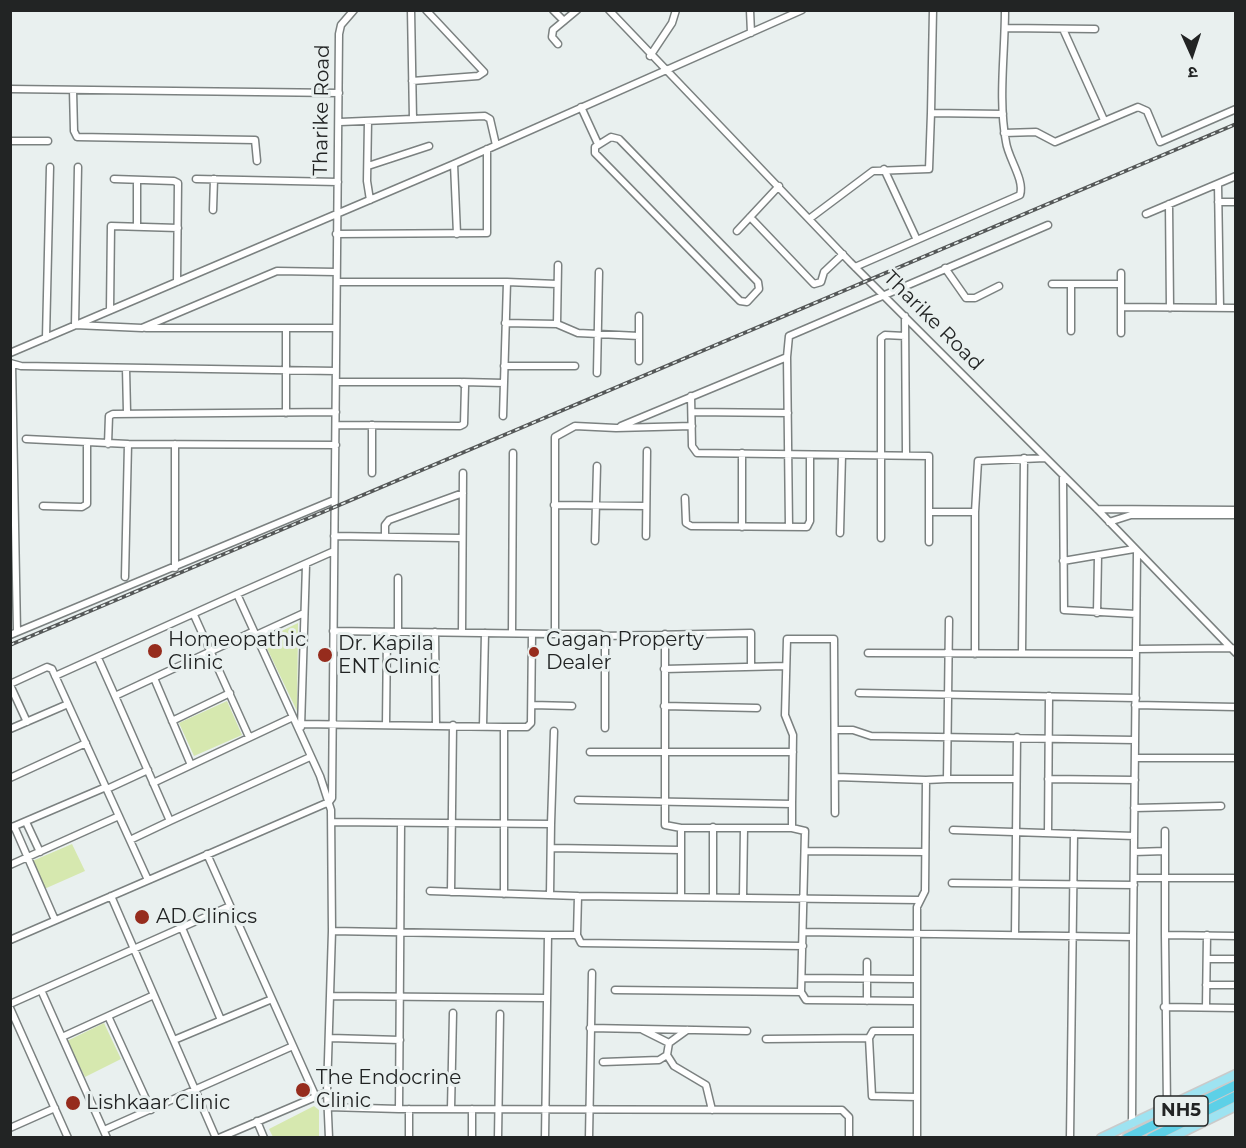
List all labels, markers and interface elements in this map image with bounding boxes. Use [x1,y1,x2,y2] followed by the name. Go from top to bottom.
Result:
[1162,24,1222,84] north arrow
[309,44,335,176] street label: Tharike Road
[1188,63,1198,82] text: उ
[878,266,988,376] street label: Tharike Road
[168,628,306,675] place label: Homeopathic Clinic
[546,628,704,675] place label: Gagan Property Dealer
[338,632,439,679] place label: Dr. Kapila ENT Clinic
[146,642,164,660] marker: Homeopathic Clinic
[527,645,541,659] marker: Gagan Property Dealer
[316,646,334,664] marker: Dr. Kapila ENT Clinic
[156,905,257,929] place label: AD Clinics
[133,908,151,926] marker: AD Clinics
[316,1066,461,1113] place label: The Endocrine Clinic
[294,1081,312,1099] marker: The Endocrine Clinic
[86,1091,230,1115] place label: Lishkaar Clinic
[64,1094,82,1112] marker: Lishkaar Clinic
[1154,1096,1208,1126] road number: NH5

